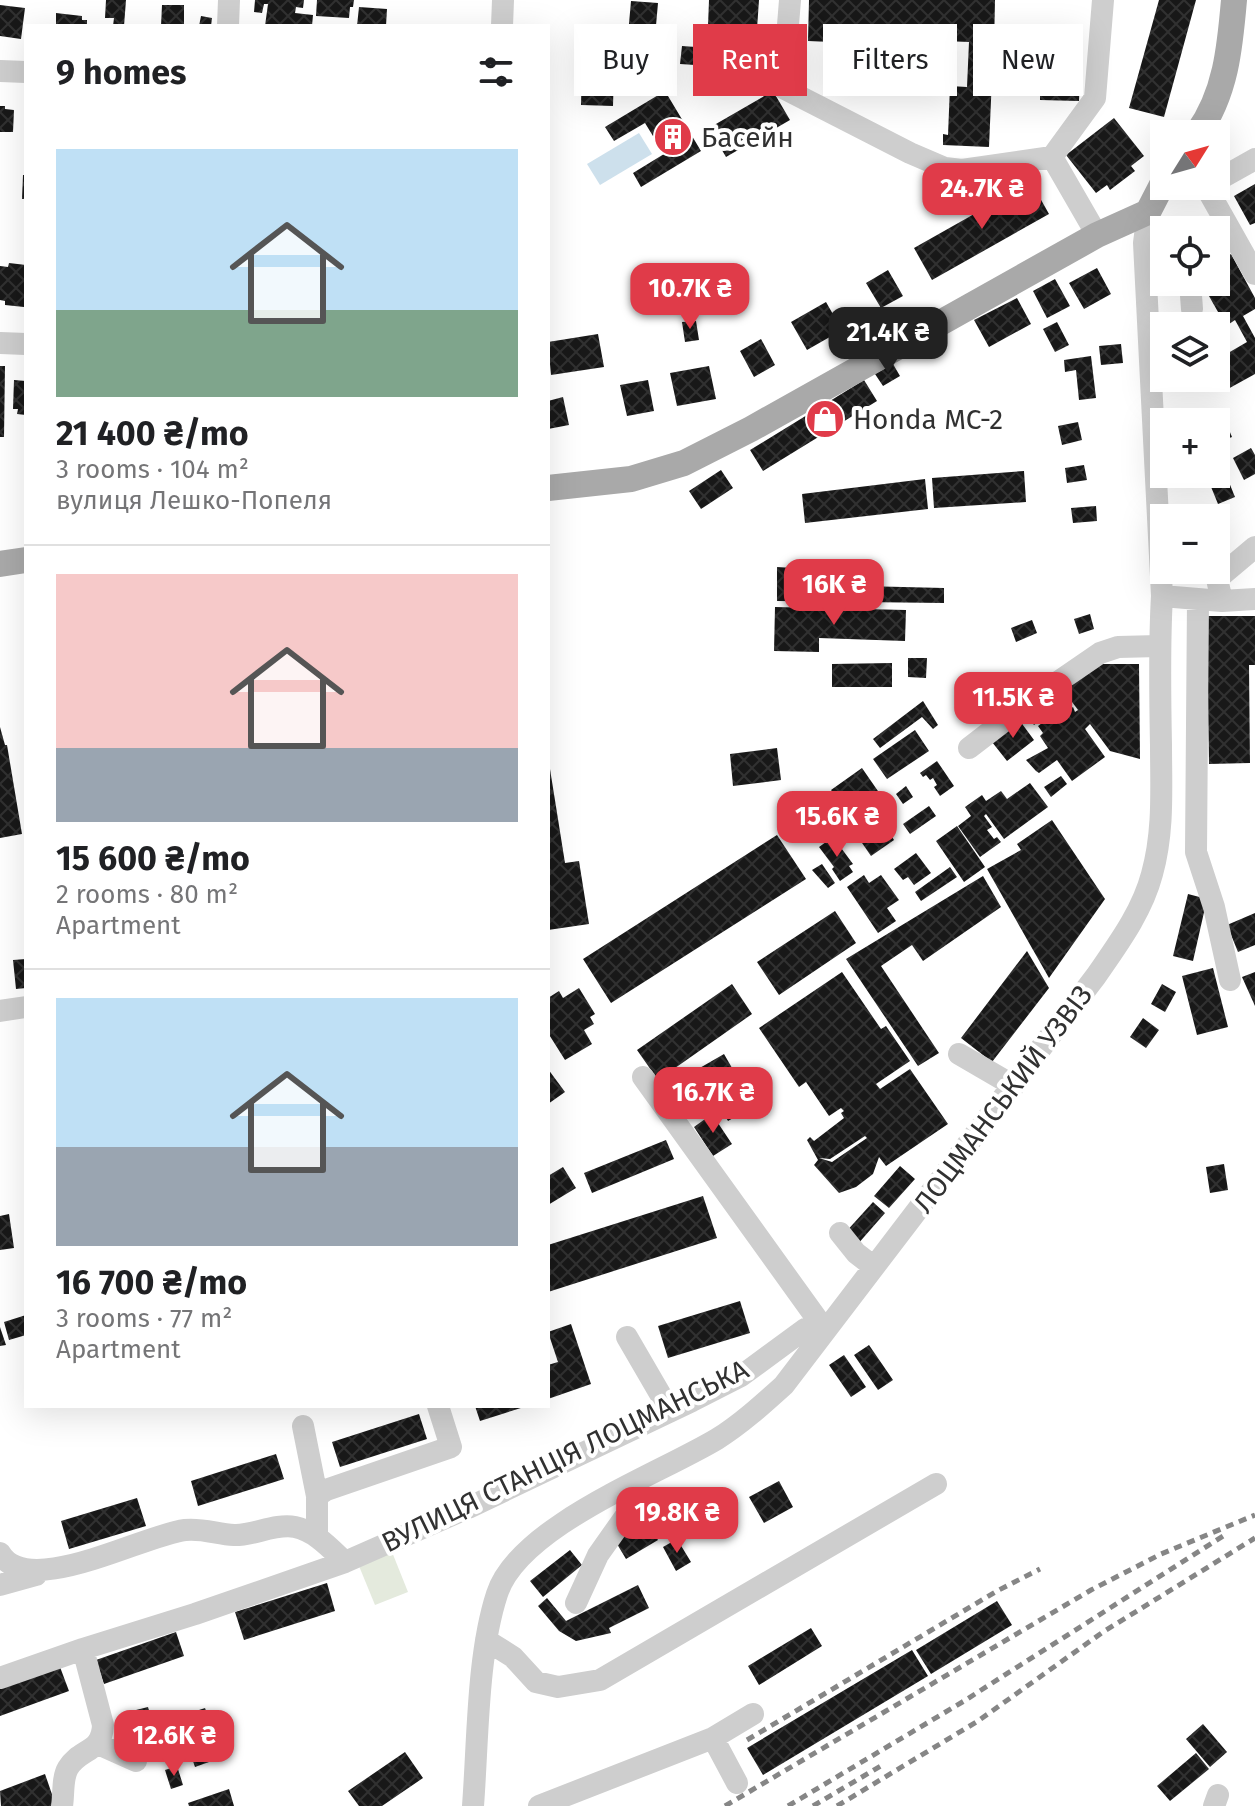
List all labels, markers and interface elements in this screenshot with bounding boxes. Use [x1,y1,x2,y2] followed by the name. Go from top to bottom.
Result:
[574,24,677,96] chip: Buy
[693,24,807,96] chip: Rent
[823,24,957,96] chip: Filters
[973,24,1083,96] chip: New
[474,50,518,94] icon: filters
[56,52,187,93] text: 9 homes
[652,116,694,158] building icon: Басейн
[1150,120,1230,200] north arrow
[1150,120,1230,584] map controls
[701,121,794,154] place label: Басейн
[908,163,1056,231] pin: 24.7K ₴
[940,173,1024,204] text: 24.7K ₴
[215,201,359,345] icon: home
[1150,216,1230,296] button: locate
[616,263,764,331] pin: 10.7K ₴
[648,273,732,304] text: 10.7K ₴
[814,307,962,375] pin: 21.4K ₴
[1150,312,1230,392] button: layers
[847,317,929,348] text: 21.4K ₴
[804,398,846,440] shop icon: Honda МС-2
[853,403,1003,436] place label: Honda МС-2
[1150,408,1230,488] button: +
[56,413,249,454] text: 21 400 ₴/mo
[56,454,249,485] text: 3 rooms · 104 m²
[56,485,332,516] text: вулиця Лешко-Попеля
[1150,504,1230,584] button: −
[778,559,890,627] pin: 16K ₴
[802,569,866,600] text: 16K ₴
[215,626,359,770] icon: home
[939,672,1087,740] pin: 11.5K ₴
[972,682,1054,713] text: 11.5K ₴
[763,791,911,859] pin: 15.6K ₴
[795,801,879,832] text: 15.6K ₴
[56,838,250,879] text: 15 600 ₴/mo
[56,879,238,910] text: 2 rooms · 80 m²
[56,910,181,941] text: Apartment
[907,979,1099,1219] street label: ЛОЦМАНСЬКИЙ УЗВІЗ
[215,1050,359,1194] icon: home
[639,1067,787,1135] pin: 16.7K ₴
[672,1077,754,1108] text: 16.7K ₴
[56,1262,247,1303] text: 16 700 ₴/mo
[56,1303,232,1334] text: 3 rooms · 77 m²
[56,1334,181,1365] text: Apartment
[376,1353,754,1559] street label: ВУЛИЦЯ СТАНЦІЯ ЛОЦМАНСЬКА
[603,1487,751,1555] pin: 19.8K ₴
[634,1497,720,1528] text: 19.8K ₴
[100,1710,248,1778] pin: 12.6K ₴
[132,1720,216,1751] text: 12.6K ₴

